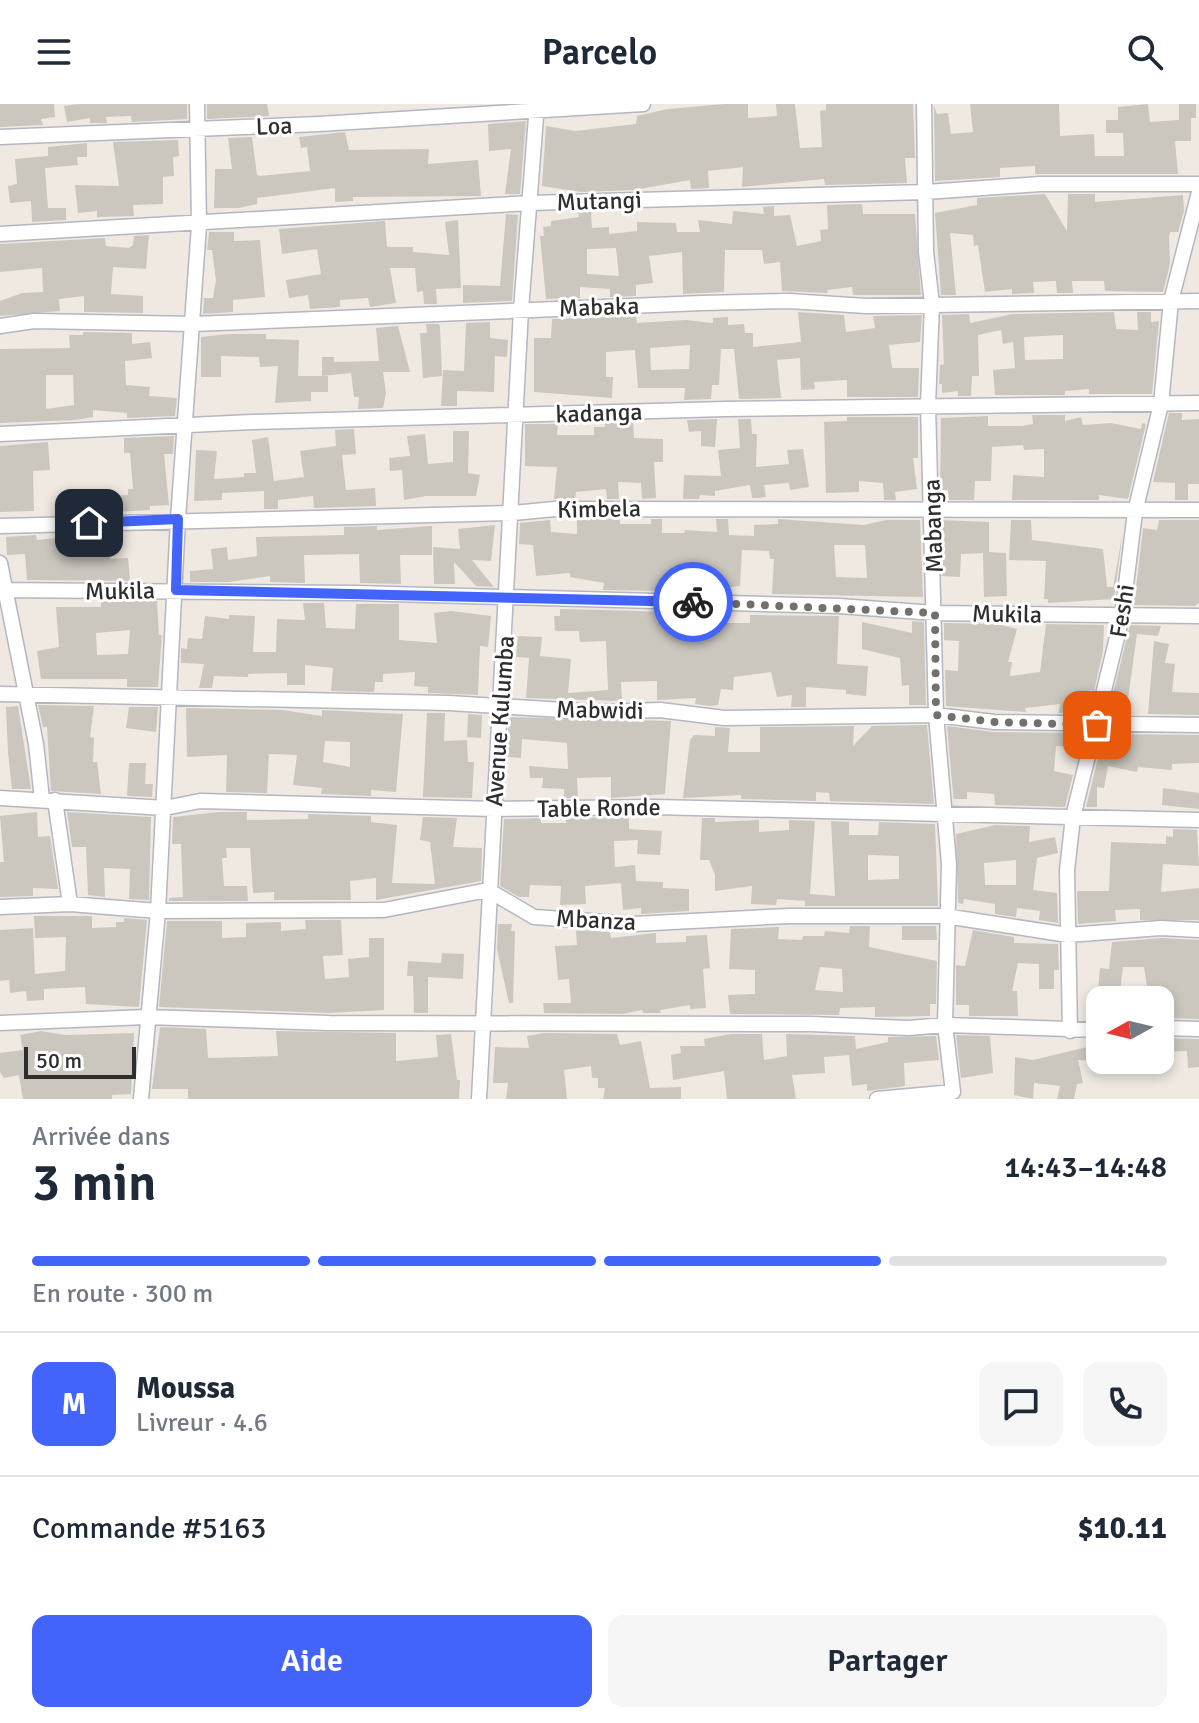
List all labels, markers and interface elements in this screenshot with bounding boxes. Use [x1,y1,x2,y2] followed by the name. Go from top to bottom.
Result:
[32,30,76,74] icon: menu
[542,30,657,75] text: Parcelo
[1123,30,1167,74] icon: search
[255,110,293,142] street label: Loa
[556,185,642,217] street label: Mutangi
[558,291,640,323] street label: Mabaka
[555,396,643,430] street label: kadanga
[916,478,950,574] street label: Mabanga
[55,489,123,557] pin
[557,493,641,525] street label: Kimbela
[67,501,111,545] icon: home
[653,562,733,642] courier
[85,575,155,607] street label: Mukila
[671,580,715,624] icon: bike
[1103,582,1141,640] street label: Feshi
[972,598,1042,630] street label: Mukila
[479,635,521,807] street label: Avenue Kulumba
[1063,691,1131,759] pin
[556,694,644,726] street label: Mabwidi
[1075,703,1119,747] icon: bag
[537,792,661,824] street label: Table Ronde
[555,903,637,937] street label: Mbanza
[1086,986,1174,1074] north arrow
[1086,986,1174,1074] map controls
[24,1043,136,1079] scale bar
[36,1047,82,1074] text: 50 m
[32,1121,170,1153] text: Arrivée dans
[1004,1149,1167,1186] text: 14:43–14:48
[32,1151,157,1215] text: 3 min
[32,1278,213,1310] text: En route · 300 m
[979,1362,1063,1446] button: chat
[1083,1362,1167,1446] button: phone
[136,1370,235,1407] text: Moussa
[61,1386,87,1423] text: M
[136,1407,268,1439] text: Livreur · 4.6
[32,1510,267,1547] text: Commande #5163
[1077,1510,1167,1547] text: $10.11
[32,1615,592,1707] button: Aide
[608,1615,1167,1707] button: Partager

